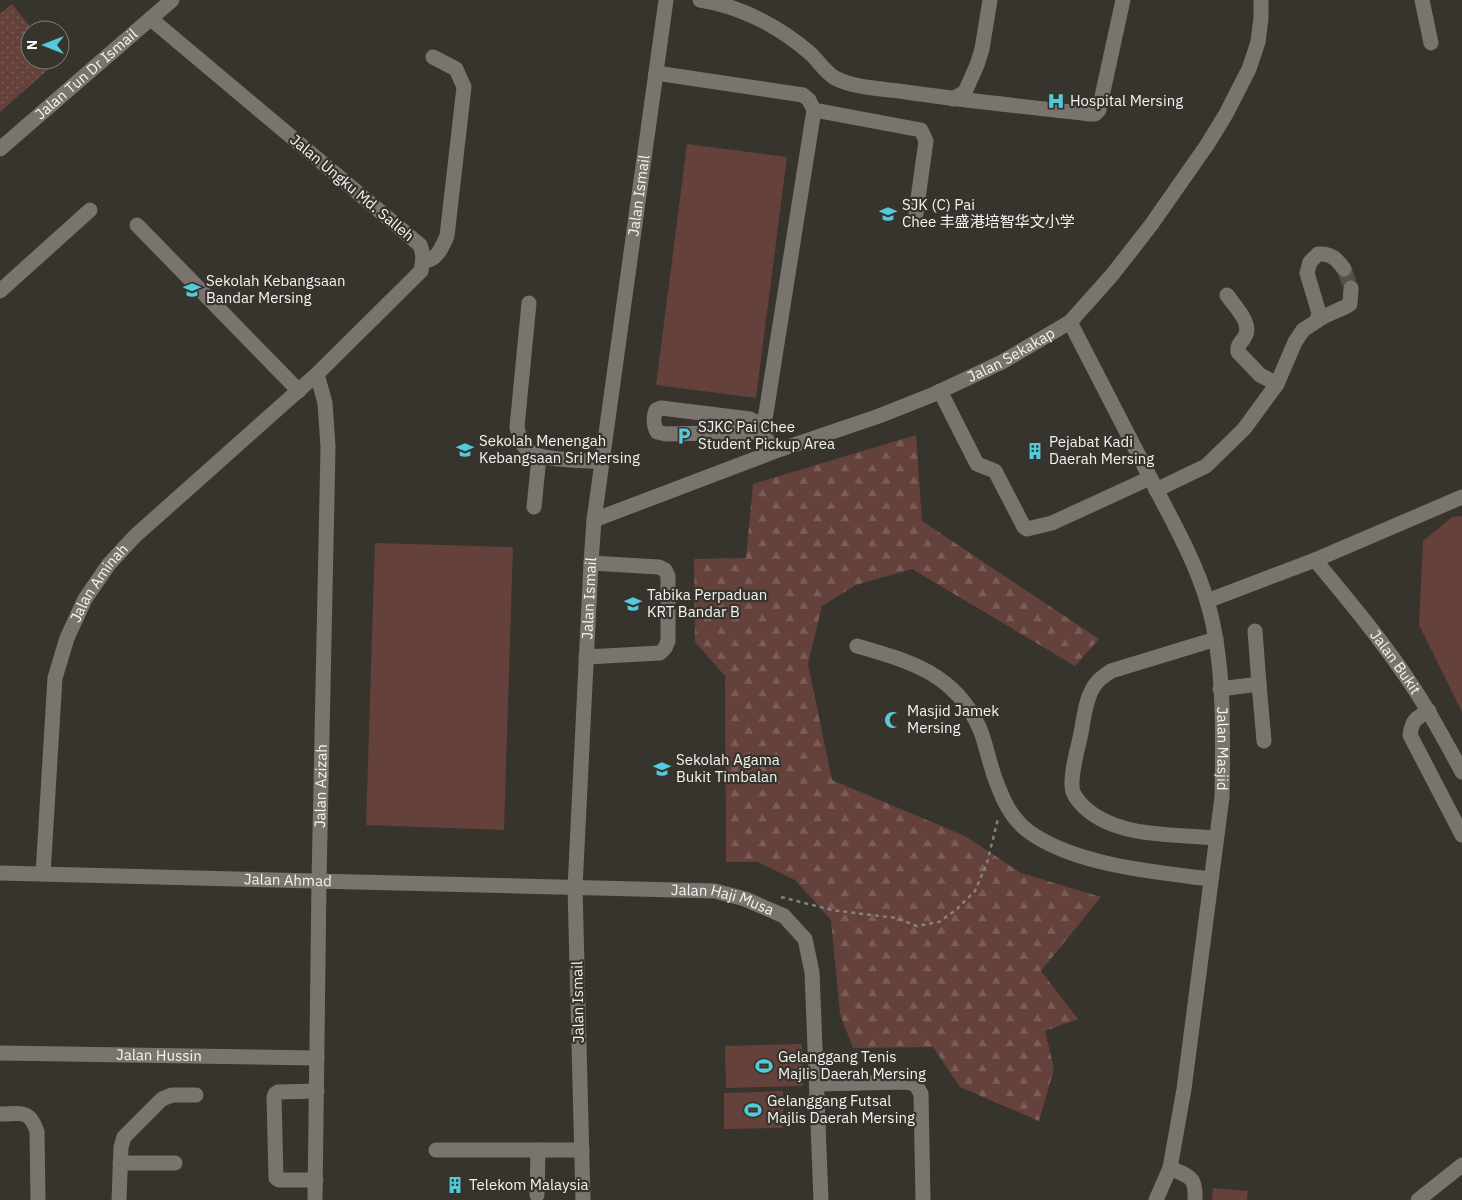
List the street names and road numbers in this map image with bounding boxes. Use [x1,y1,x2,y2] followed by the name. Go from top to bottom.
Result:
[31,24,141,124] street label: Jalan Tun Dr Ismail
[286,130,418,245] street label: Jalan Ungku Md. Salleh
[623,154,653,238] street label: Jalan Ismail
[964,323,1058,386] street label: Jalan Sekakap
[66,539,132,625] street label: Jalan Aminah
[577,557,600,640] street label: Jalan Ismail
[1366,626,1425,698] street label: Jalan Bukit
[1213,707,1233,791] street label: Jalan Masjid
[310,744,331,828] street label: Jalan Azizah
[244,869,332,890] street label: Jalan Ahmad
[671,880,777,919] street label: Jalan Haji Musa
[567,961,588,1043] street label: Jalan Ismail
[116,1045,202,1065] street label: Jalan Hussin

